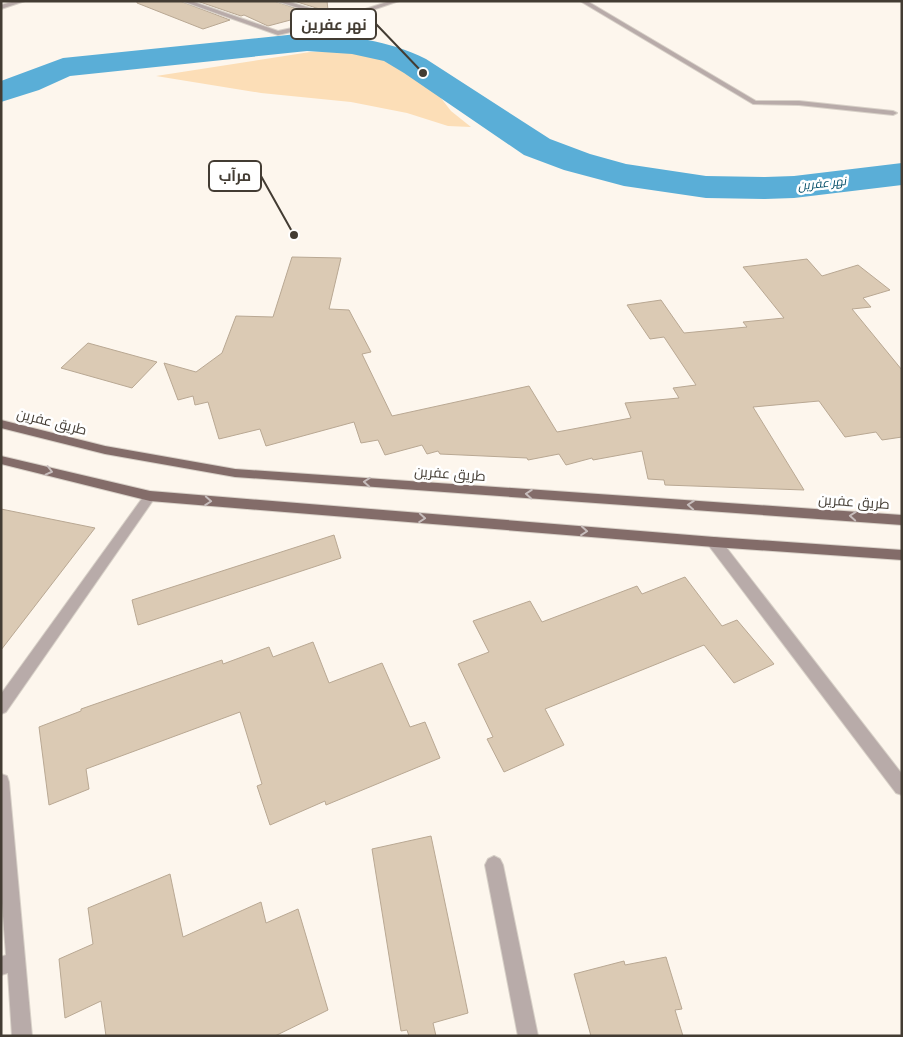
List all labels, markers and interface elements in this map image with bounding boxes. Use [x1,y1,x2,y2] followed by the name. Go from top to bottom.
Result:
[291,9,376,39] callout: نهر عفرين
[301,15,367,34] text: نهر عفرين
[209,161,261,191] callout: مرآب
[219,166,251,185] text: مرآب
[797,173,849,193] water label: نهر عفرين
[15,404,89,439] street label: طريق عفرين
[414,462,486,485] street label: طريق عفرين
[44,466,52,476] one-way arrow
[363,477,371,488] one-way arrow
[525,488,533,499] one-way arrow
[818,490,890,513] street label: طريق عفرين
[204,495,212,506] one-way arrow
[687,500,695,511] one-way arrow
[849,511,857,522] one-way arrow
[419,512,427,523] one-way arrow
[581,525,589,536] one-way arrow

